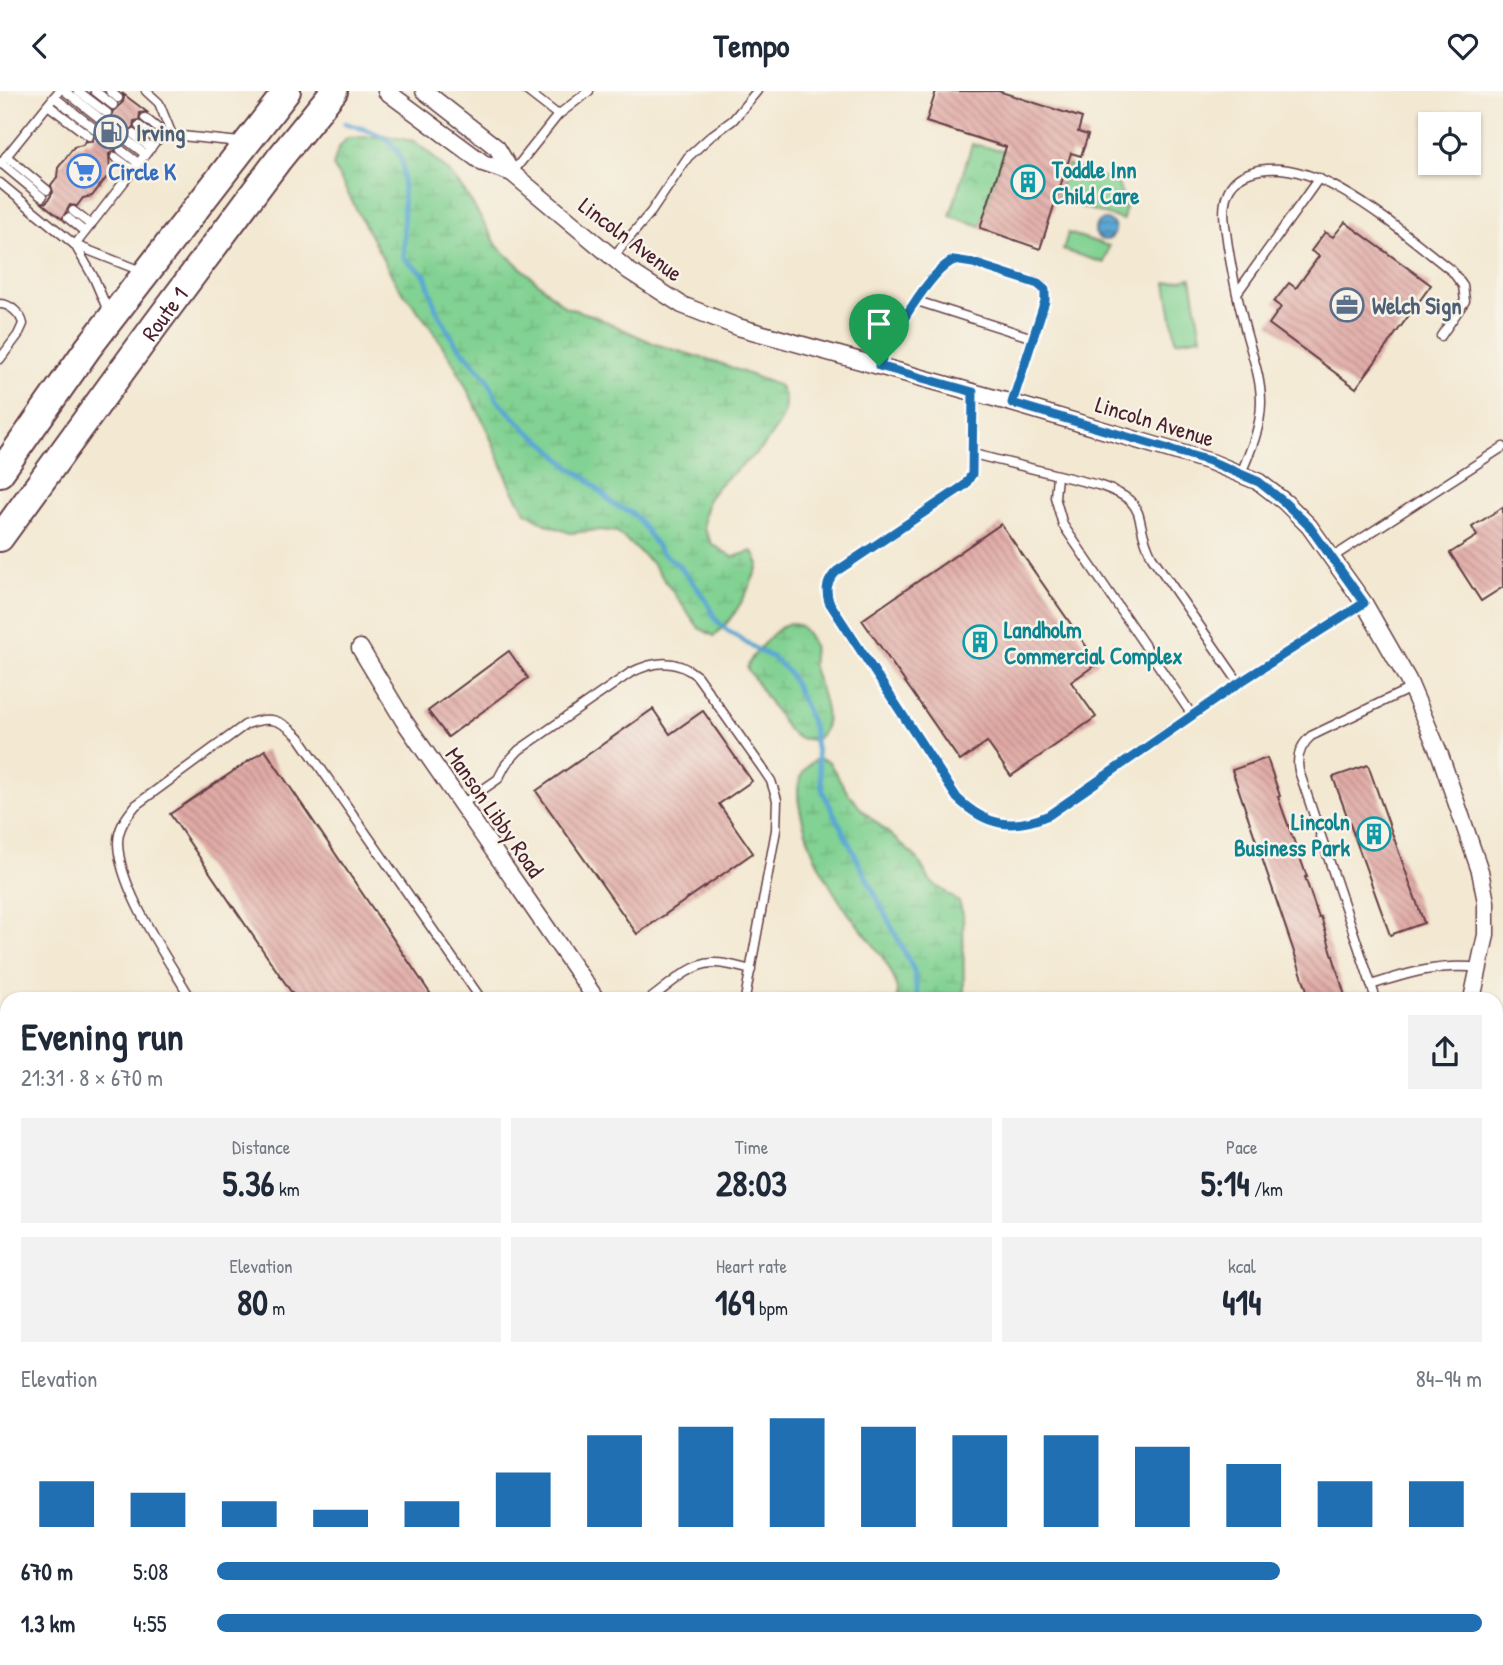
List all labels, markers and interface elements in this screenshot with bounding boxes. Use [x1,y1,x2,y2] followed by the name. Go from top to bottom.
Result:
[713,24,790,67] text: Tempo
[21,27,59,65] icon: back
[1444,27,1482,65] icon: heart
[1418,112,1481,175] map controls
[1418,112,1481,175] button: locate
[92,113,130,151] fuel station icon: Irving
[136,117,185,149] place label: Irving
[65,152,103,190] supermarket icon: Circle K
[1051,154,1140,211] place label: Toddle Inn Child Care
[108,156,177,187] place label: Circle K
[1009,163,1047,201] building icon: Toddle Inn Child Care
[573,190,689,288] street label: Lincoln Avenue
[134,280,194,347] street label: Route 1
[1328,286,1366,324] office icon: Welch Sign
[1372,290,1462,322] place label: Welch Sign
[849,294,909,366] pin
[860,305,898,343] icon: arrive
[1092,388,1218,454] street label: Lincoln Avenue
[1004,614,1183,672] place label: Landholm Commercial Complex
[961,623,999,661] building icon: Landholm Commercial Complex
[439,741,551,883] street label: Manson Libby Road
[1234,806,1350,863] place label: Lincoln Business Park
[1355,815,1393,853] building icon: Lincoln Business Park
[21,1010,184,1062] text: Evening run
[1408,1015,1482,1089] button: share
[21,1062,163,1093] text: 21:31 · 8 × 670 m
[232,1134,290,1160] text: Distance
[735,1134,768,1160] text: Time
[1226,1134,1258,1160] text: Pace
[223,1160,275,1207] text: 5.36
[716,1160,787,1207] text: 28:03
[1201,1160,1250,1207] text: 5:14
[275,1176,300,1202] text: km
[1250,1176,1283,1202] text: /km
[230,1253,293,1279] text: Elevation
[716,1253,787,1279] text: Heart rate
[1228,1253,1256,1279] text: kcal
[237,1279,268,1326] text: 80
[715,1279,755,1326] text: 169
[1222,1279,1261,1326] text: 414
[268,1295,285,1321] text: m
[755,1295,788,1321] text: bpm
[21,1363,97,1394] text: Elevation
[1416,1363,1482,1394] text: 84–94 m
[21,1556,73,1587] text: 670 m
[133,1556,168,1587] text: 5:08
[21,1608,75,1639] text: 1.3 km
[133,1608,166,1639] text: 4:55

